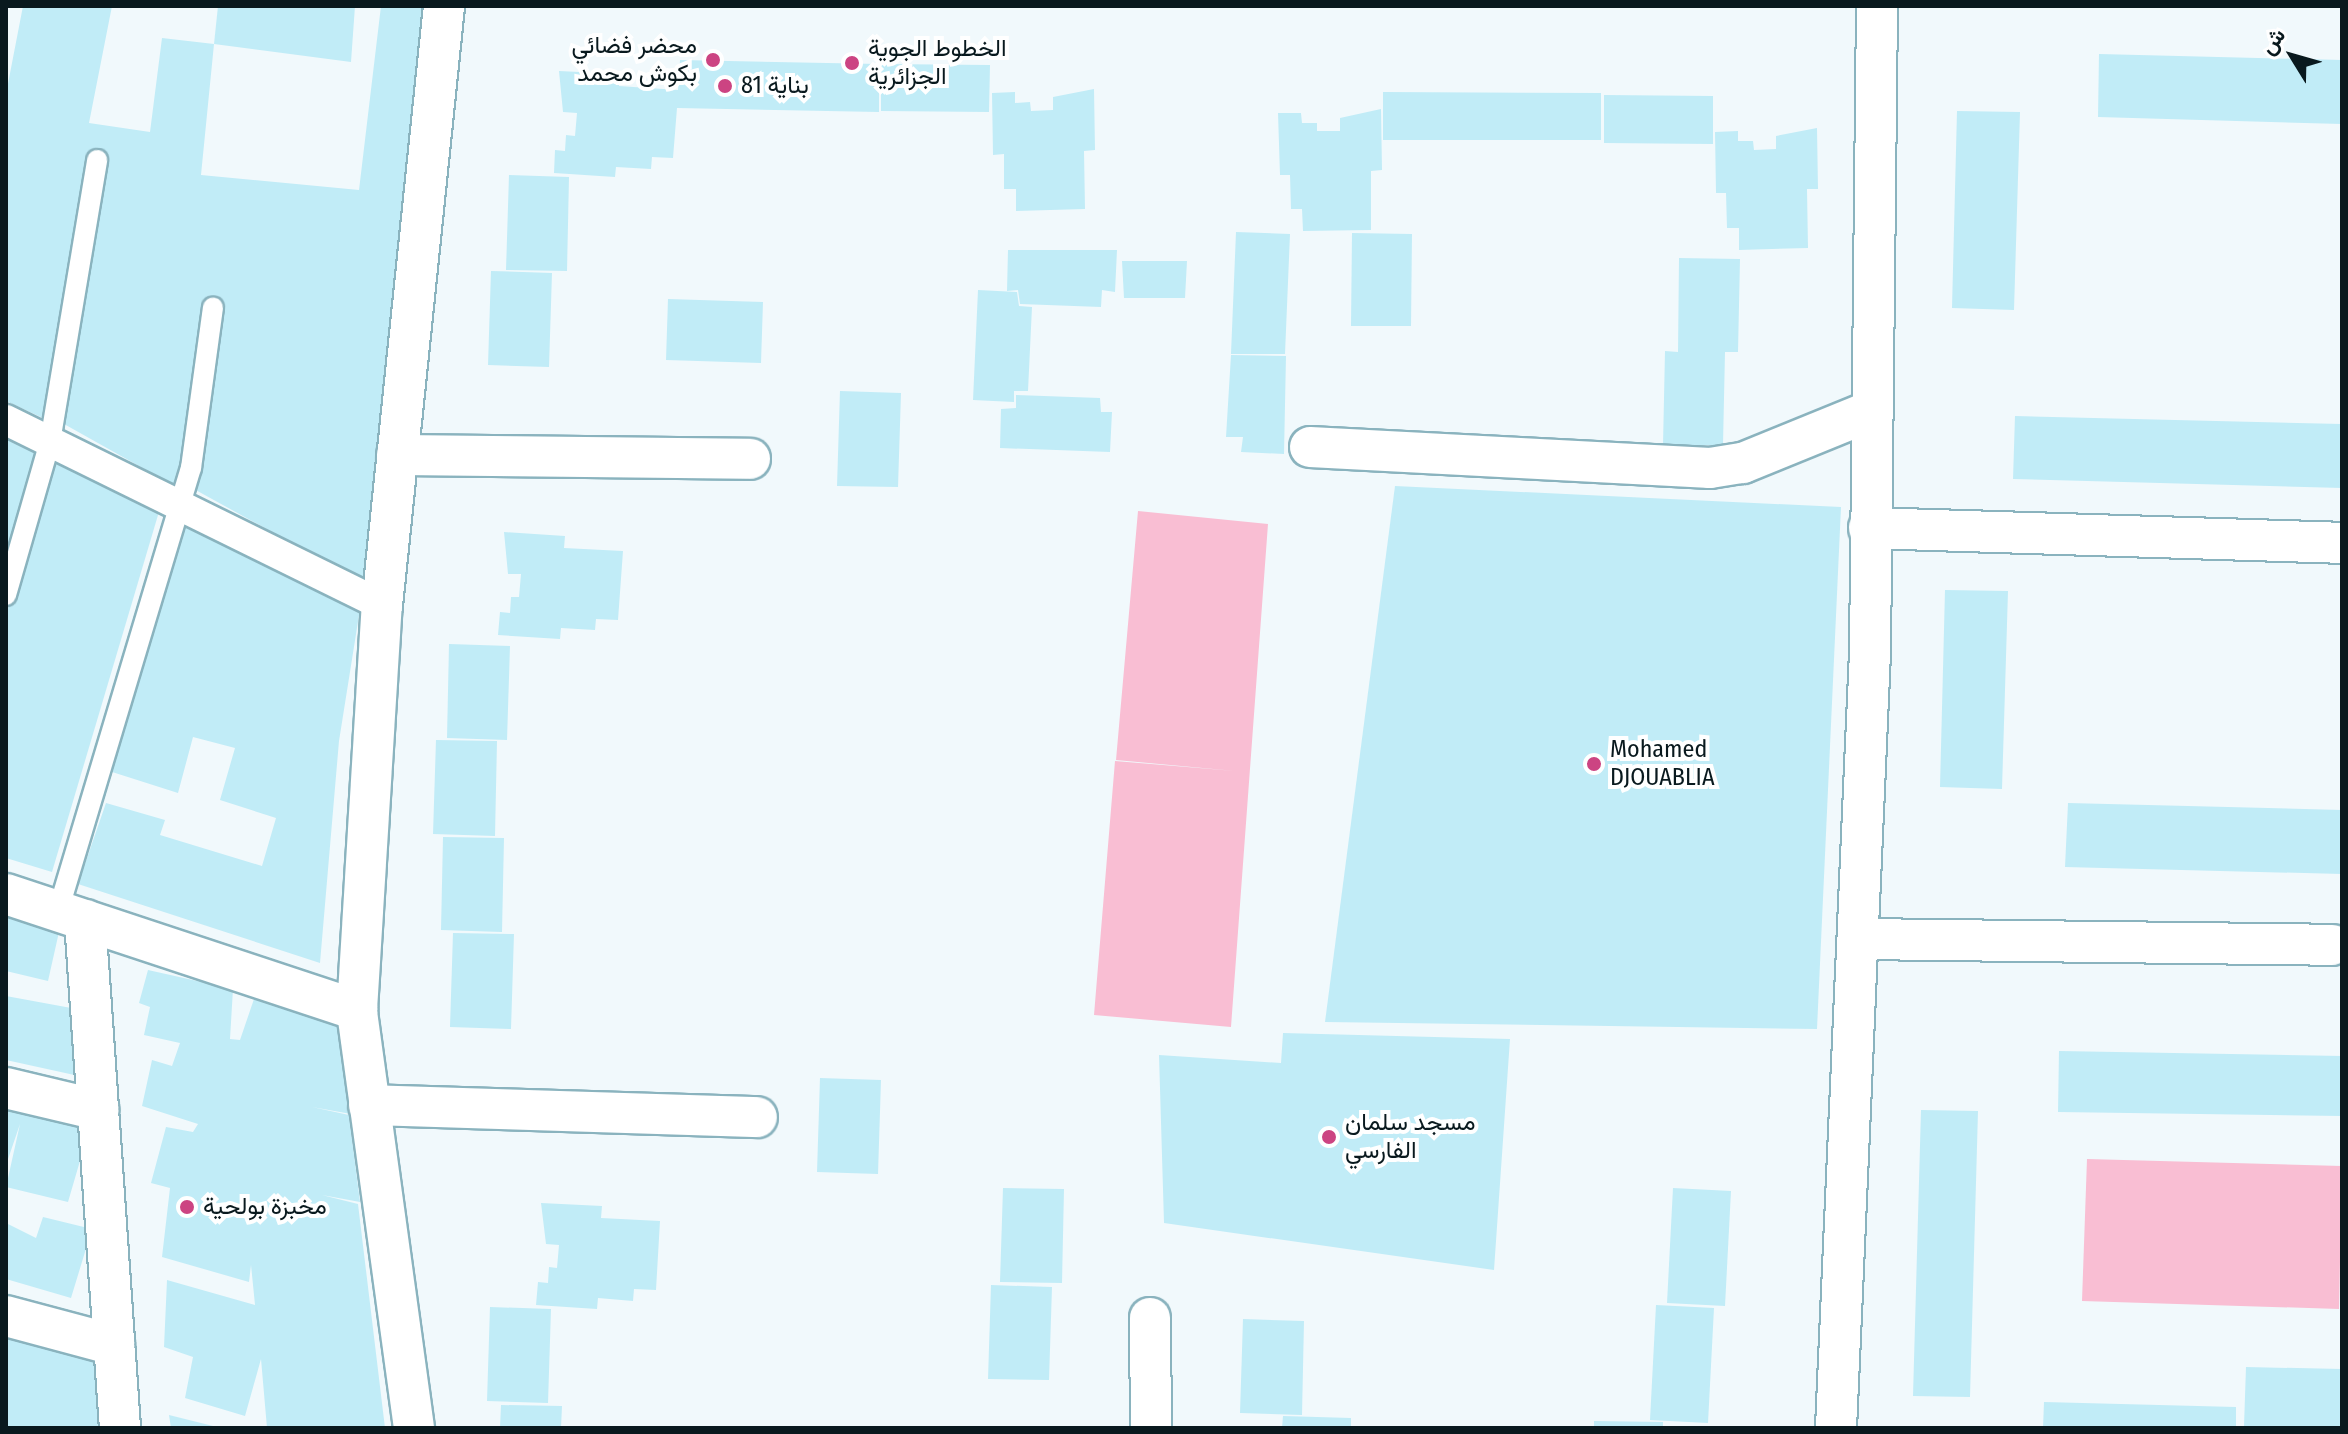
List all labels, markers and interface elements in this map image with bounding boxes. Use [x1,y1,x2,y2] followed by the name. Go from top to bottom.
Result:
[2252,16,2332,96] north arrow
[2254,23,2291,60] text: ش
[571,32,697,88] place label: محضر فضائي بكوش محمد
[868,35,1007,91] place label: الخطوط الجوية الجزائرية
[704,51,722,69] marker: محضر فضائي بكوش محمد
[843,54,861,72] marker: الخطوط الجوية الجزائرية
[741,72,809,100] place label: بناية 81
[716,77,734,95] marker: بناية 81
[1610,736,1715,792] place label: Mohamed DJOUABLIA
[1585,755,1603,773] marker: Mohamed DJOUABLIA
[1345,1109,1476,1165] place label: مسجد سلمان الفارسي
[1320,1128,1338,1146] marker: مسجد سلمان الفارسي
[203,1193,327,1221] place label: مخبزة بولحية
[178,1198,196,1216] marker: مخبزة بولحية

